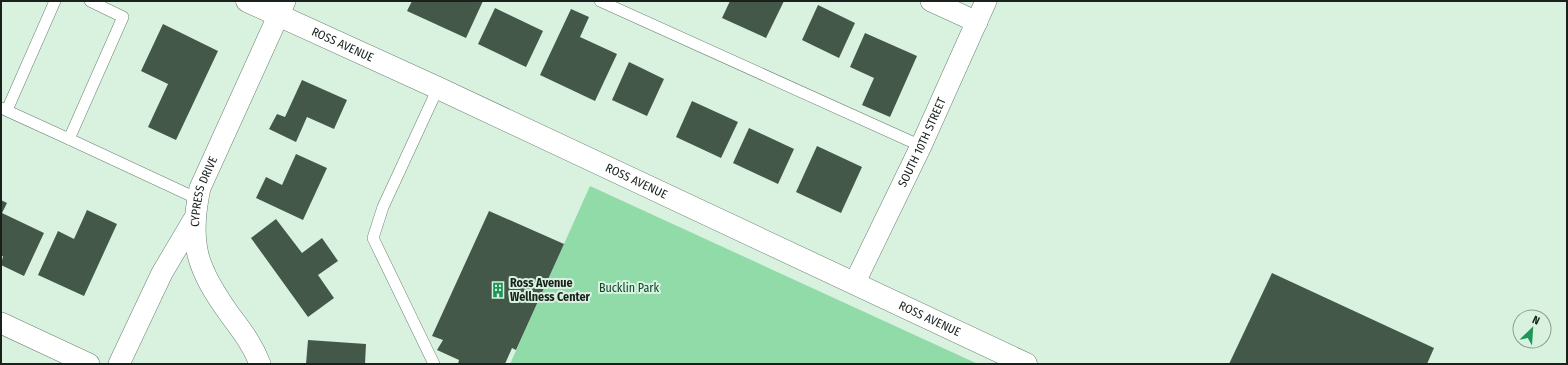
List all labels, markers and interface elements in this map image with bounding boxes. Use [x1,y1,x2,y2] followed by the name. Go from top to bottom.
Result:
[309,24,376,65] street label: ROSS AVENUE
[895,95,949,189] street label: SOUTH 10TH STREET
[188,154,221,227] street label: CYPRESS DRIVE
[603,161,670,202] street label: ROSS AVENUE
[510,276,591,304] place label: Ross Avenue Wellness Center
[489,281,507,299] building icon: Ross Avenue Wellness Center
[599,281,660,295] park label: Bucklin Park
[897,298,963,339] street label: ROSS AVENUE
[1512,309,1552,349] north arrow
[1530,313,1542,328] text: N

